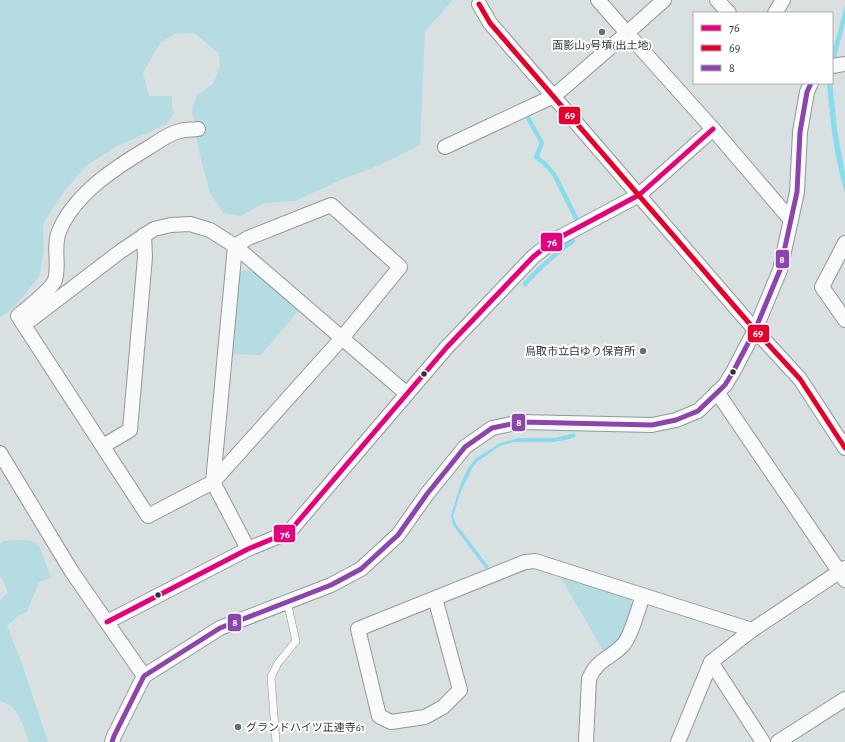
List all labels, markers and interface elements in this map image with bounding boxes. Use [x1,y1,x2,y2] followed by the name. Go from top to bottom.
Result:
[693,12,833,84] legend
[729,22,740,34] text: 76
[597,27,607,37] marker: 面影山9号墳(出土地)
[552,39,652,51] place label: 面影山9号墳(出土地)
[729,42,741,54] text: 69
[729,62,735,74] text: 8
[558,106,581,125] line badge: 69
[565,110,575,121] text: 69
[540,232,563,252] line badge: 76
[547,237,557,248] text: 76
[775,249,790,269] line badge: 8
[779,254,785,265] text: 8
[747,324,770,343] line badge: 69
[753,328,763,339] text: 69
[525,345,636,357] place label: 鳥取市立白ゆり保育所
[638,346,648,356] marker: 鳥取市立白ゆり保育所
[728,367,738,377] unlabelled marker
[419,369,429,379] unlabelled marker
[511,413,526,432] line badge: 8
[516,417,522,428] text: 8
[273,524,296,543] line badge: 76
[280,529,290,540] text: 76
[153,590,163,600] unlabelled marker
[227,613,242,632] line badge: 8
[232,617,238,628] text: 8
[246,721,365,733] place label: グランドハイツ正連寺61
[233,722,243,732] marker: グランドハイツ正連寺61

